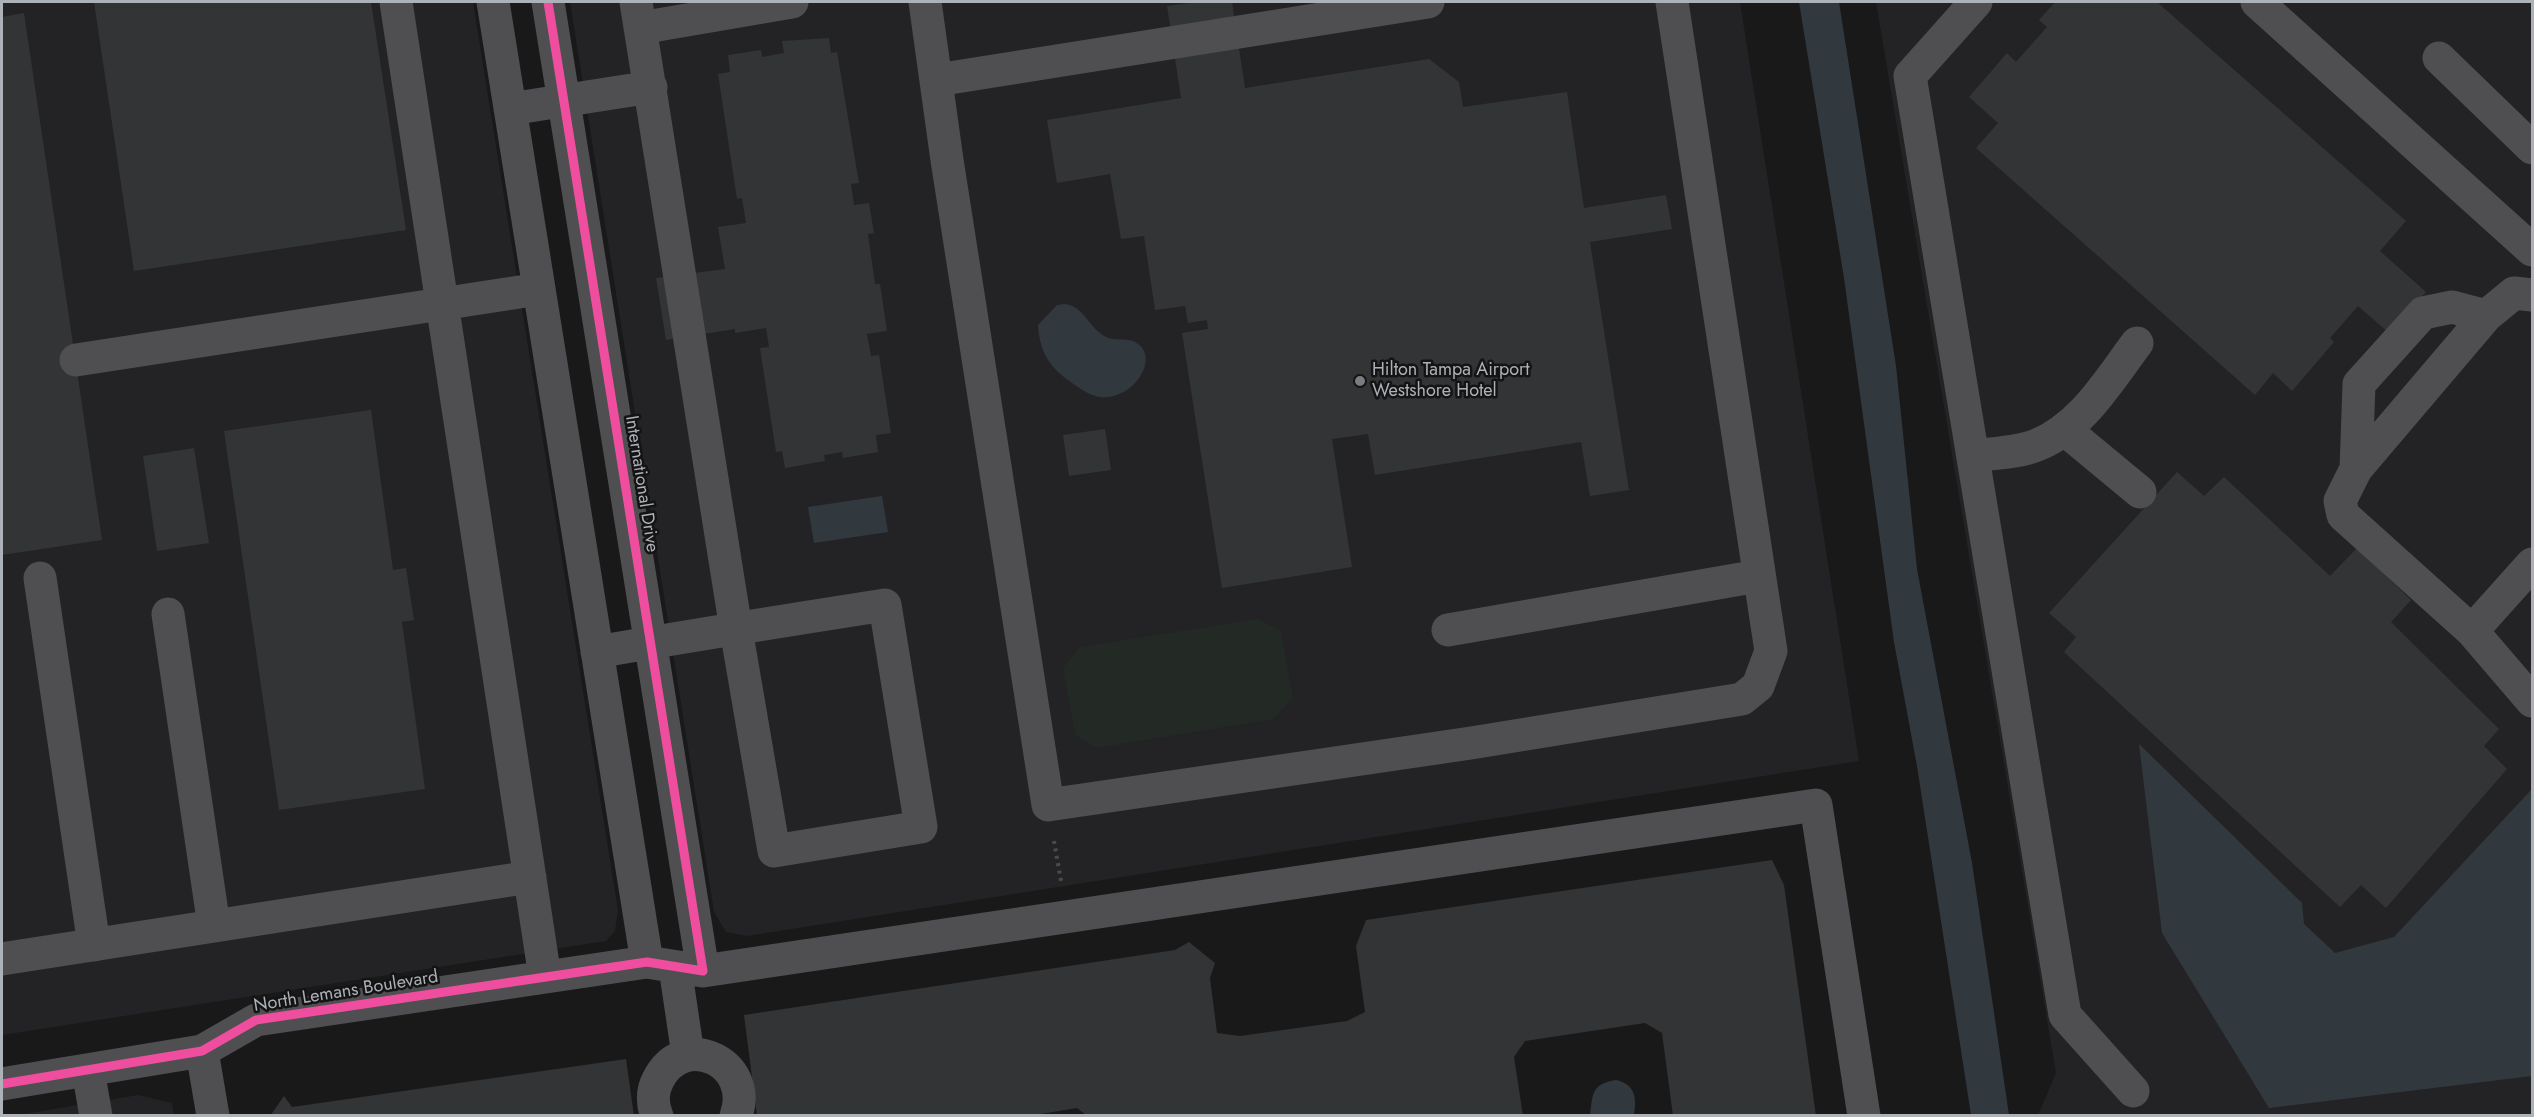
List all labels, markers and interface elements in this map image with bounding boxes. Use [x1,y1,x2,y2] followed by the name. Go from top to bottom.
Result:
[1372,360,1530,403] place label: Hilton Tampa Airport Westshore Hotel
[1353,374,1367,388] marker: Hilton Tampa Airport Westshore Hotel
[620,414,662,554] street label: International Drive
[252,967,440,1017] street label: North Lemans Boulevard

